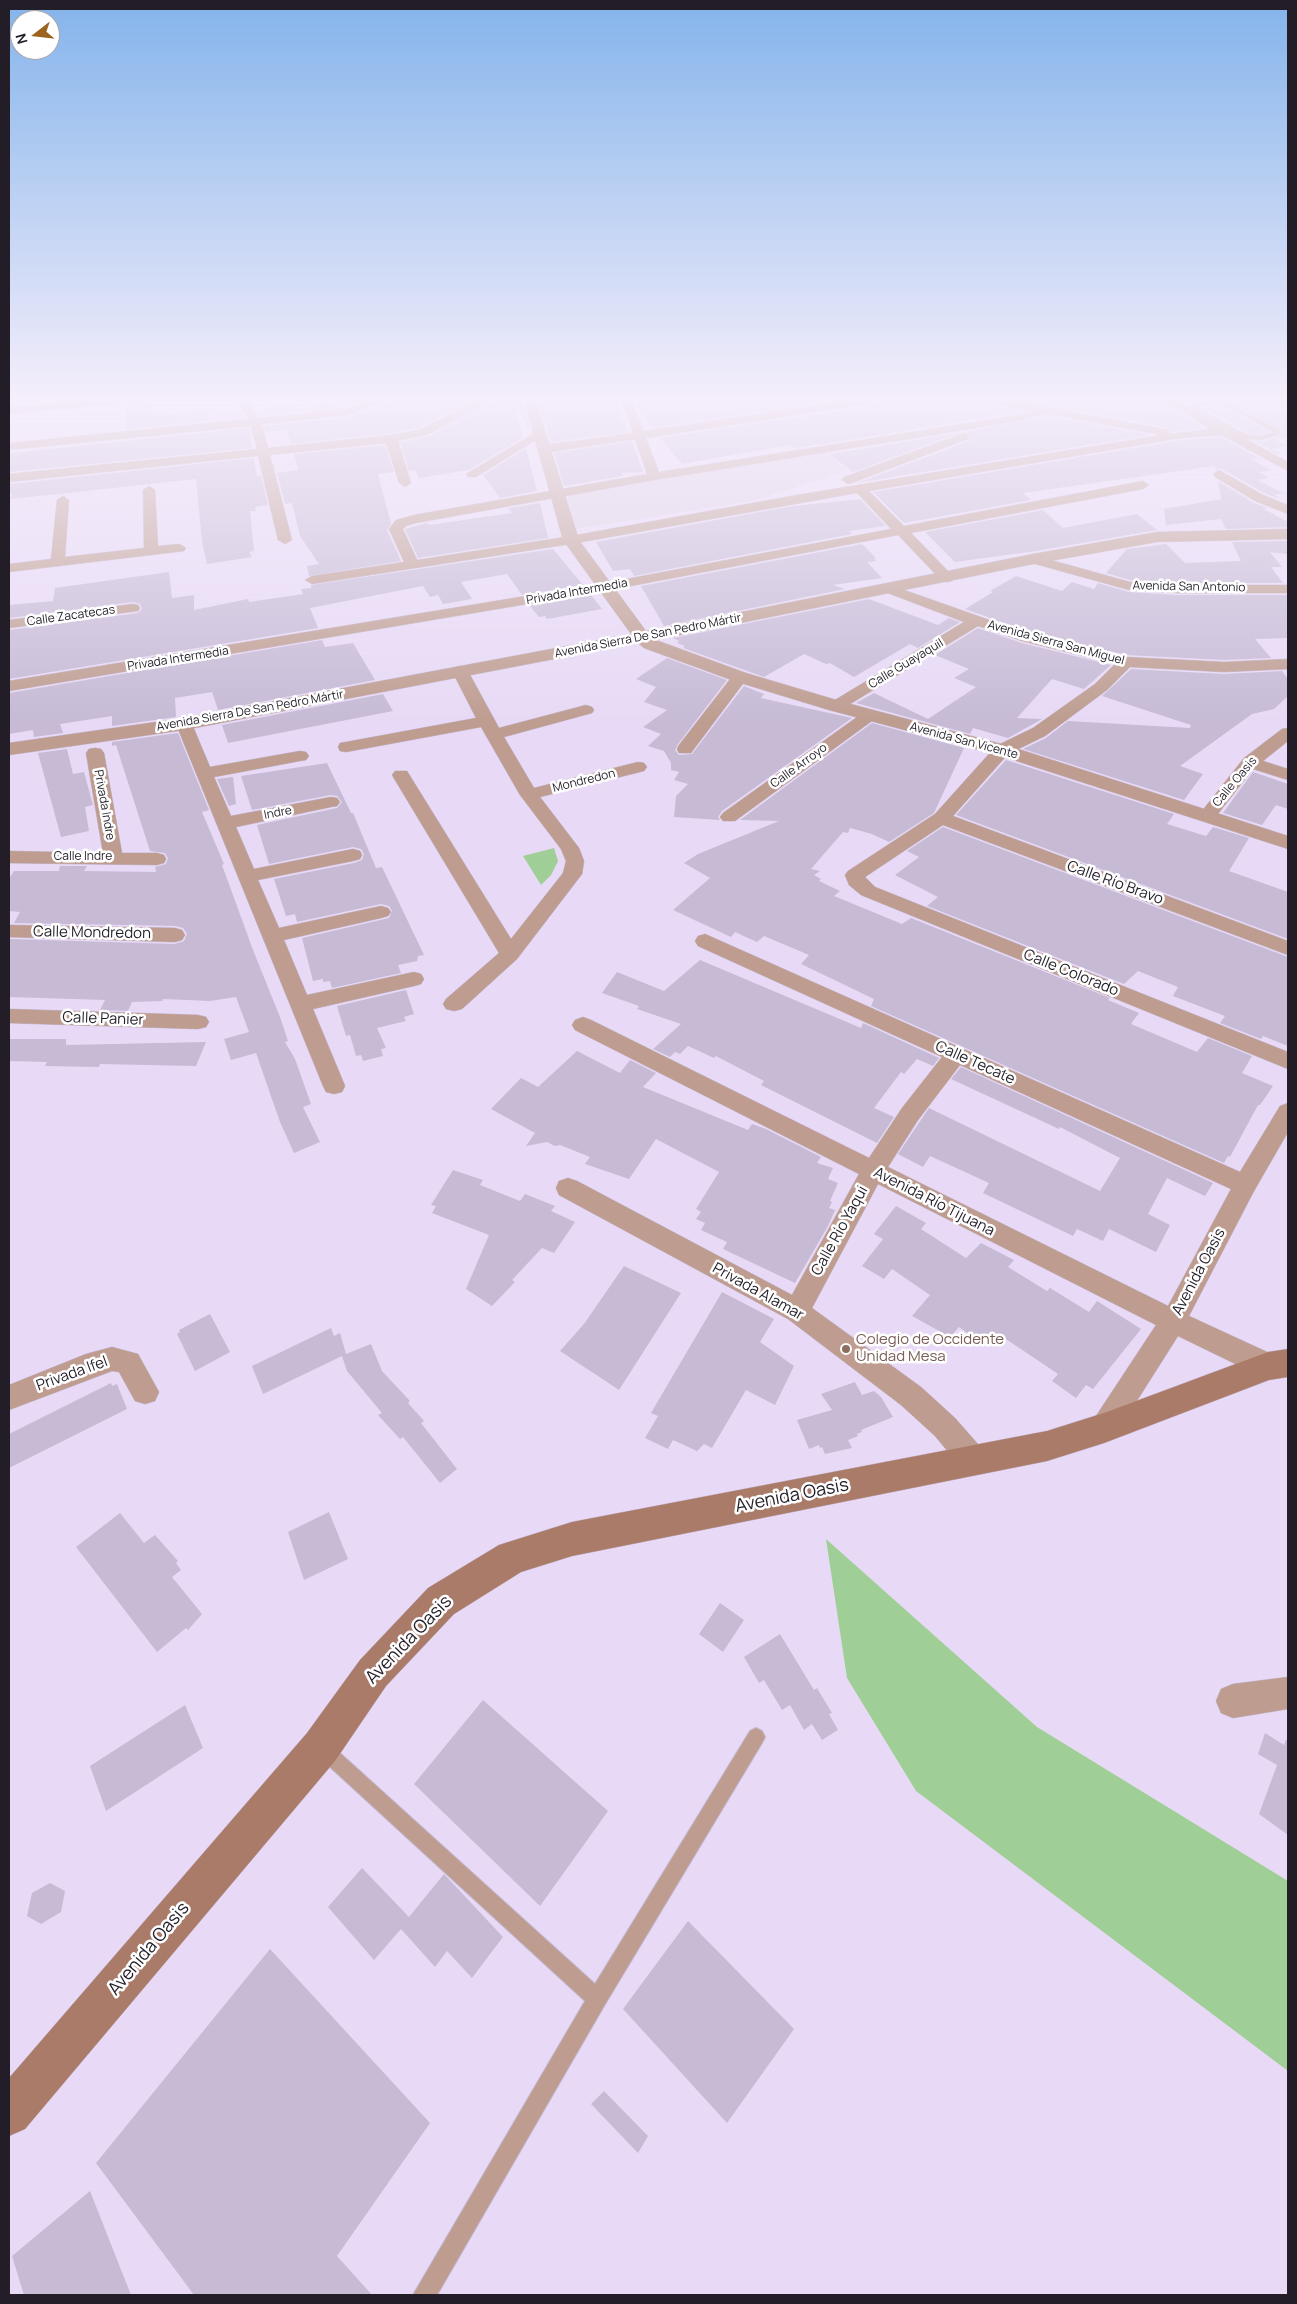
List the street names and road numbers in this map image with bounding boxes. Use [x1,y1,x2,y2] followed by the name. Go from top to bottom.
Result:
[525,576,629,608] street label: Privada Intermedia
[1132,579,1246,595] street label: Avenida San Antonio
[26,603,116,629] street label: Calle Zacatecas
[554,611,742,661] street label: Avenida Sierra De San Pedro Mártir
[986,618,1126,668] street label: Avenida Sierra San Miguel
[866,636,946,692] street label: Calle Guayaquil
[126,644,230,674] street label: Privada Intermedia
[155,687,345,735] street label: Avenida Sierra De San Pedro Mártir
[908,720,1020,762] street label: Avenida San Vicente
[768,741,830,791] street label: Calle Arroyo
[1210,754,1260,810] street label: Calle Oasis
[551,766,617,796] street label: Mondredon
[91,769,117,841] street label: Privada Indre
[263,803,293,823] street label: Indre
[54,850,112,864] street label: Calle Indre
[1064,857,1166,909] street label: Calle Río Bravo
[33,923,151,943] street label: Calle Mondredon
[1021,946,1121,1000] street label: Calle Colorado
[62,1009,144,1029] street label: Calle Panier
[932,1037,1018,1089] street label: Calle Tecate
[871,1164,997,1240] street label: Avenida Río Tijuana
[808,1183,872,1279] street label: Calle Río Yaqui
[1169,1225,1229,1319] street label: Avenida Oasis
[709,1260,807,1324] street label: Privada Alamar
[34,1353,110,1395] street label: Privada Ifel
[733,1474,851,1518] street label: Avenida Oasis
[361,1591,457,1689] street label: Avenida Oasis
[104,1898,194,2000] street label: Avenida Oasis

